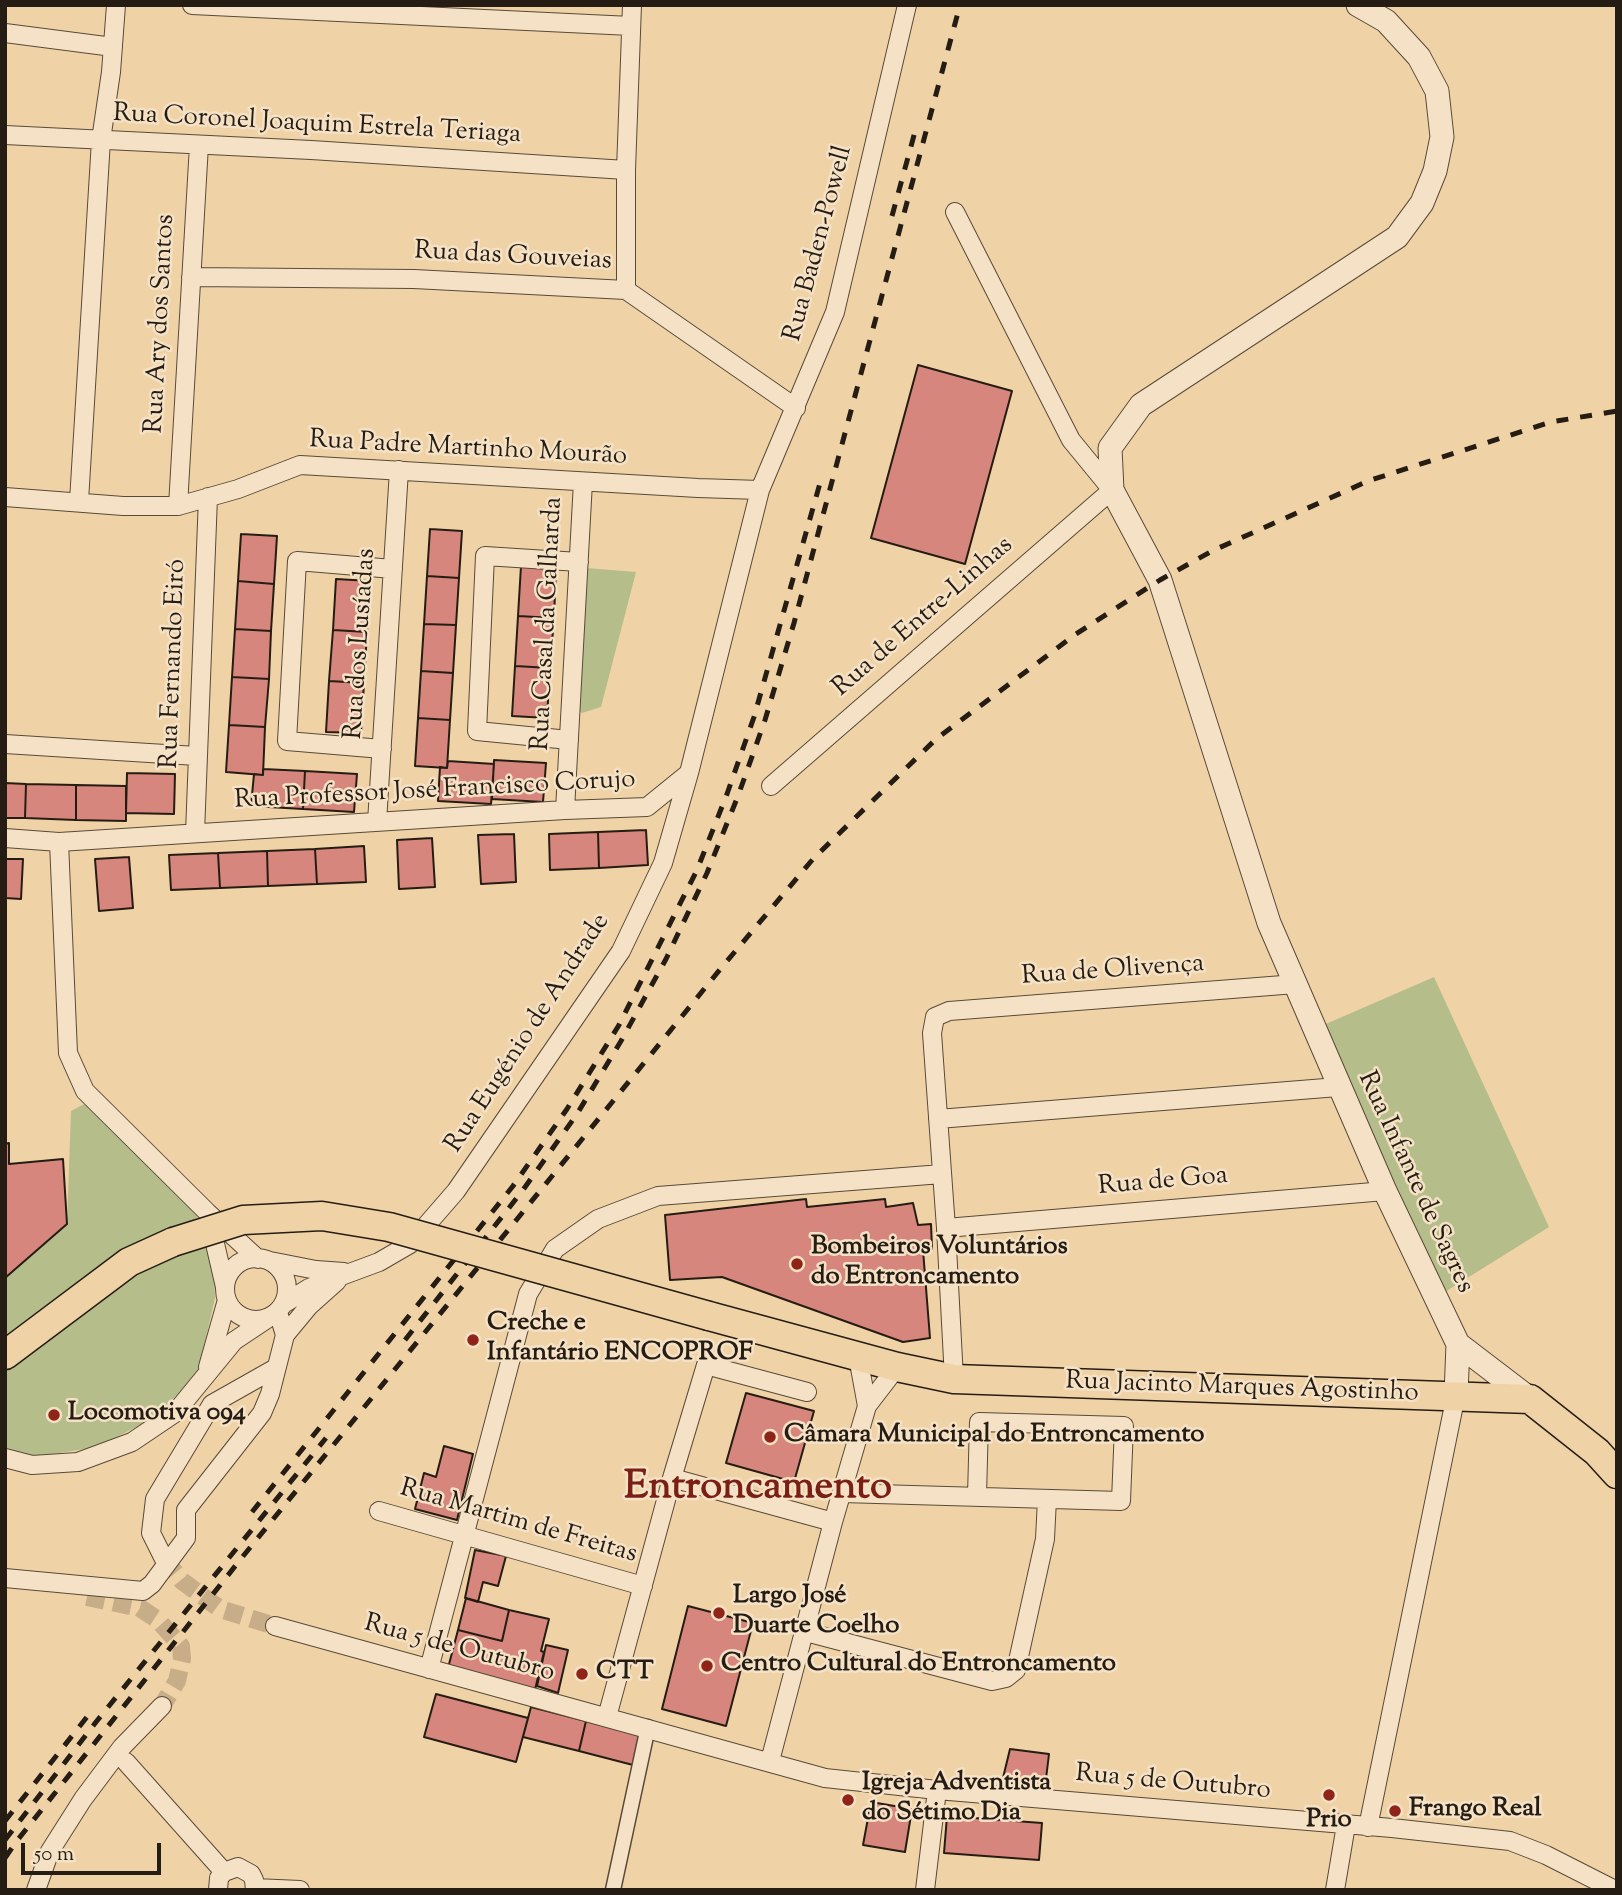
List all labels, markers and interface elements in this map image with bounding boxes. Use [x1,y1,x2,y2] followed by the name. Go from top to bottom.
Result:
[112,100,522,152] street label: Rua Coronel Joaquim Estrela Teriaga
[779,143,861,345] street label: Rua Baden-Powell
[141,214,183,434] street label: Rua Ary dos Santos
[413,237,613,279] street label: Rua das Gouveias
[308,426,628,474] street label: Rua Padre Martinho Mourão
[527,496,571,752] street label: Rua Casal da Galharda
[827,531,1021,705] street label: Rua de Entre-Linhas
[340,547,384,741] street label: Rua dos Lusíadas
[156,559,194,769] street label: Rua Fernando Eiró
[234,766,636,818] street label: Rua Professor José Francisco Corujo
[440,909,618,1159] street label: Rua Eugénio de Andrade
[1021,950,1205,994] street label: Rua de Olivença
[1349,1067,1479,1299] street label: Rua Infante de Sagres
[1097,1162,1229,1204] street label: Rua de Goa
[811,1233,1068,1294] place label: Bombeiros Voluntários do Entroncamento
[789,1256,805,1272] marker: Bombeiros Voluntários do Entroncamento
[487,1309,753,1370] place label: Creche e Infantário ENCOPROF
[465,1332,481,1348] marker: Creche e Infantário ENCOPROF
[1065,1367,1419,1411] street label: Rua Jacinto Marques Agostinho
[68,1399,246,1431] place label: Locomotiva 094
[46,1407,62,1423] marker: Locomotiva 094
[784,1421,1205,1453] place label: Câmara Municipal do Entroncamento
[762,1429,778,1445] marker: Câmara Municipal do Entroncamento
[624,1466,892,1514] district label: Entroncamento
[396,1474,640,1572] street label: Rua Martim de Freitas
[733,1582,899,1644] place label: Largo José Duarte Coelho
[711,1605,727,1621] marker: Largo José Duarte Coelho
[360,1610,558,1690] street label: Rua 5 de Outubro
[721,1650,1116,1682] place label: Centro Cultural do Entroncamento
[596,1658,654,1690] place label: CTT
[699,1658,715,1674] marker: Centro Cultural do Entroncamento
[574,1666,590,1682] marker: CTT
[1074,1760,1272,1808] street label: Rua 5 de Outubro
[862,1769,1051,1830] place label: Igreja Adventista do Sétimo Dia
[1321,1787,1337,1803] marker: Prio
[840,1792,856,1808] marker: Igreja Adventista do Sétimo Dia
[1409,1795,1541,1827] place label: Frango Real
[1387,1803,1403,1819] marker: Frango Real
[1306,1806,1352,1838] place label: Prio
[24,1828,164,1872] scale bar
[34,1840,74,1870] text: 50 m

